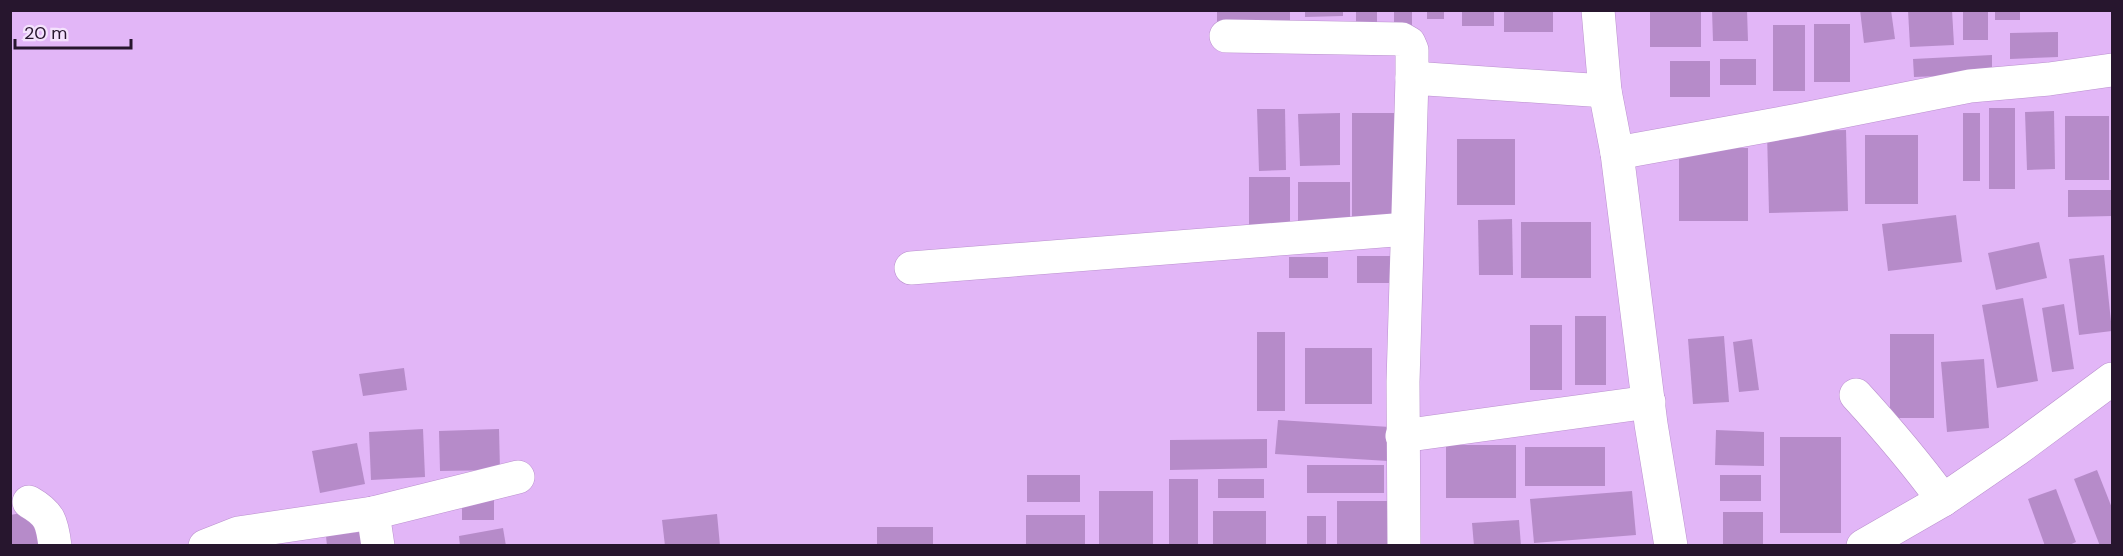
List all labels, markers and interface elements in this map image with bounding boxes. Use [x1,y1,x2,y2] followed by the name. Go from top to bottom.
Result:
[15,12,130,50] scale bar
[24,21,67,45] text: 20 m

